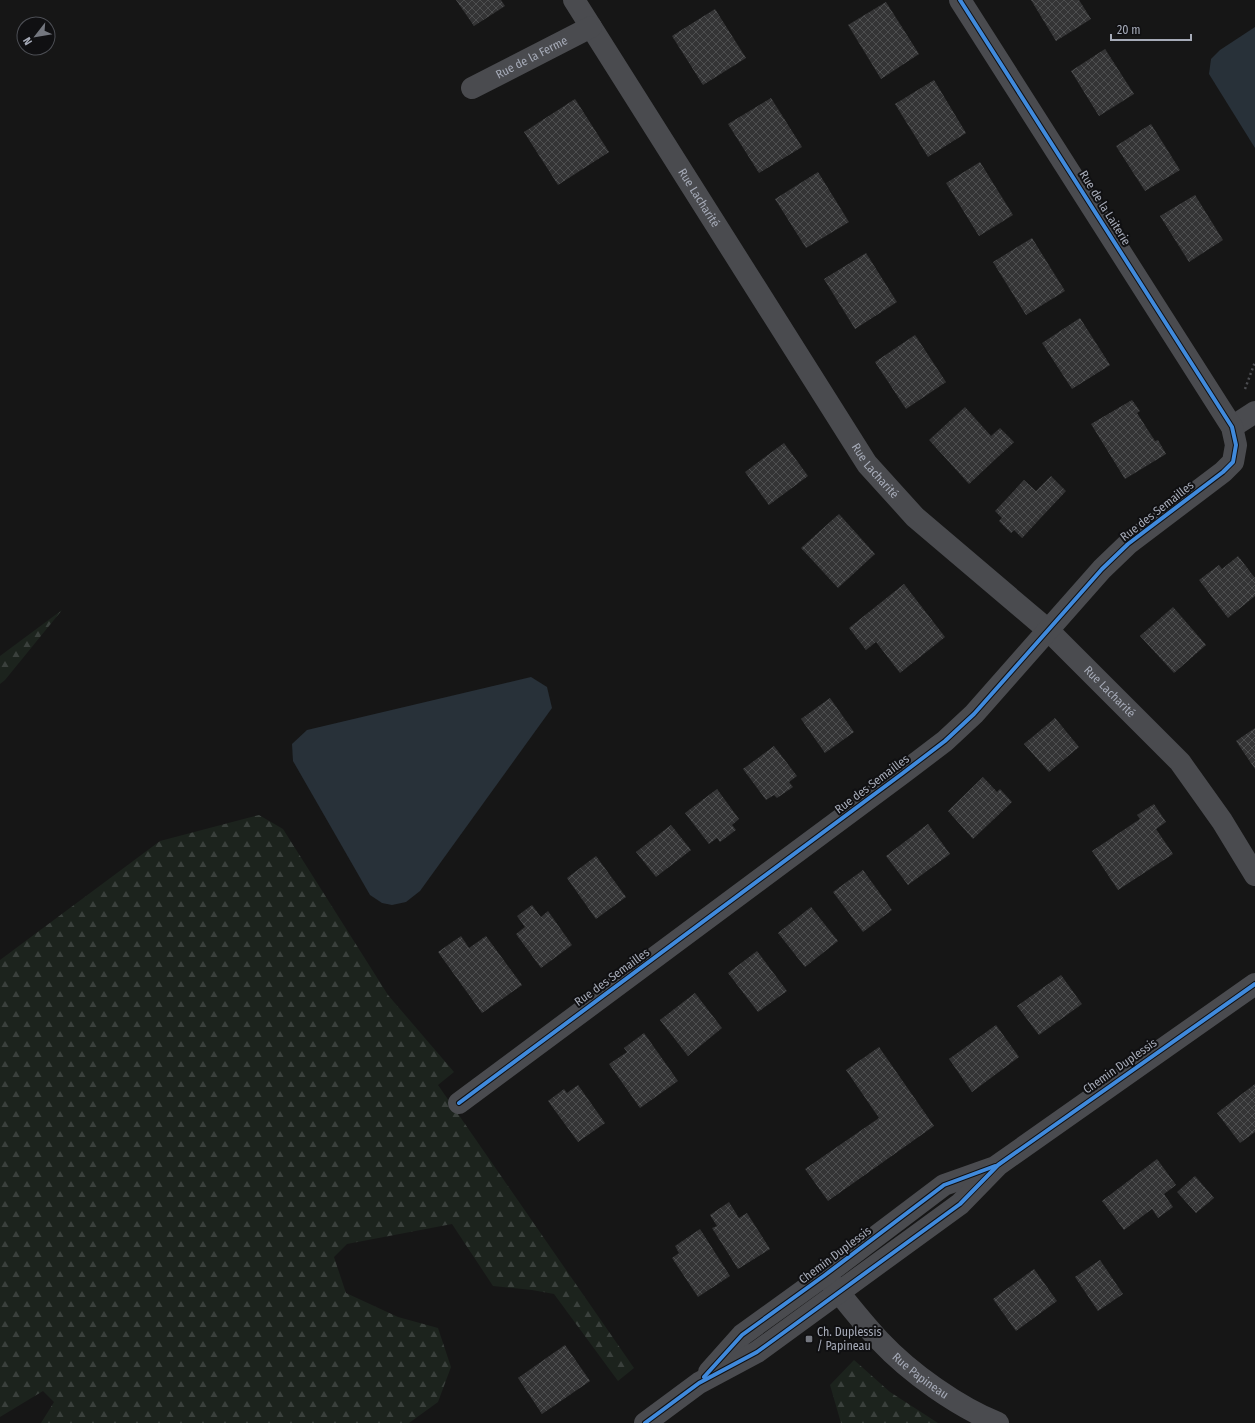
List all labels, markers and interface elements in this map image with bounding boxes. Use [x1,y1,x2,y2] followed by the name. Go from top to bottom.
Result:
[16,16,56,56] north arrow
[1111,16,1191,42] scale bar
[1117,23,1141,37] text: 20 m
[493,33,570,82] street label: Rue de la Ferme
[21,35,35,47] text: N
[675,166,723,230] street label: Rue Lacharité
[1076,168,1134,248] street label: Rue de la Laiterie
[849,441,902,501] street label: Rue Lacharité
[1118,478,1196,544] street label: Rue des Semailles
[1081,663,1138,720] street label: Rue Lacharité
[832,752,912,816] street label: Rue des Semailles
[572,945,652,1009] street label: Rue des Semailles
[1081,1035,1159,1097] street label: Chemin Duplessis
[796,1223,874,1287] street label: Chemin Duplessis
[817,1325,882,1353] place label: Ch. Duplessis / Papineau
[804,1334,814,1344] marker: Ch. Duplessis / Papineau
[889,1350,951,1402] street label: Rue Papineau

